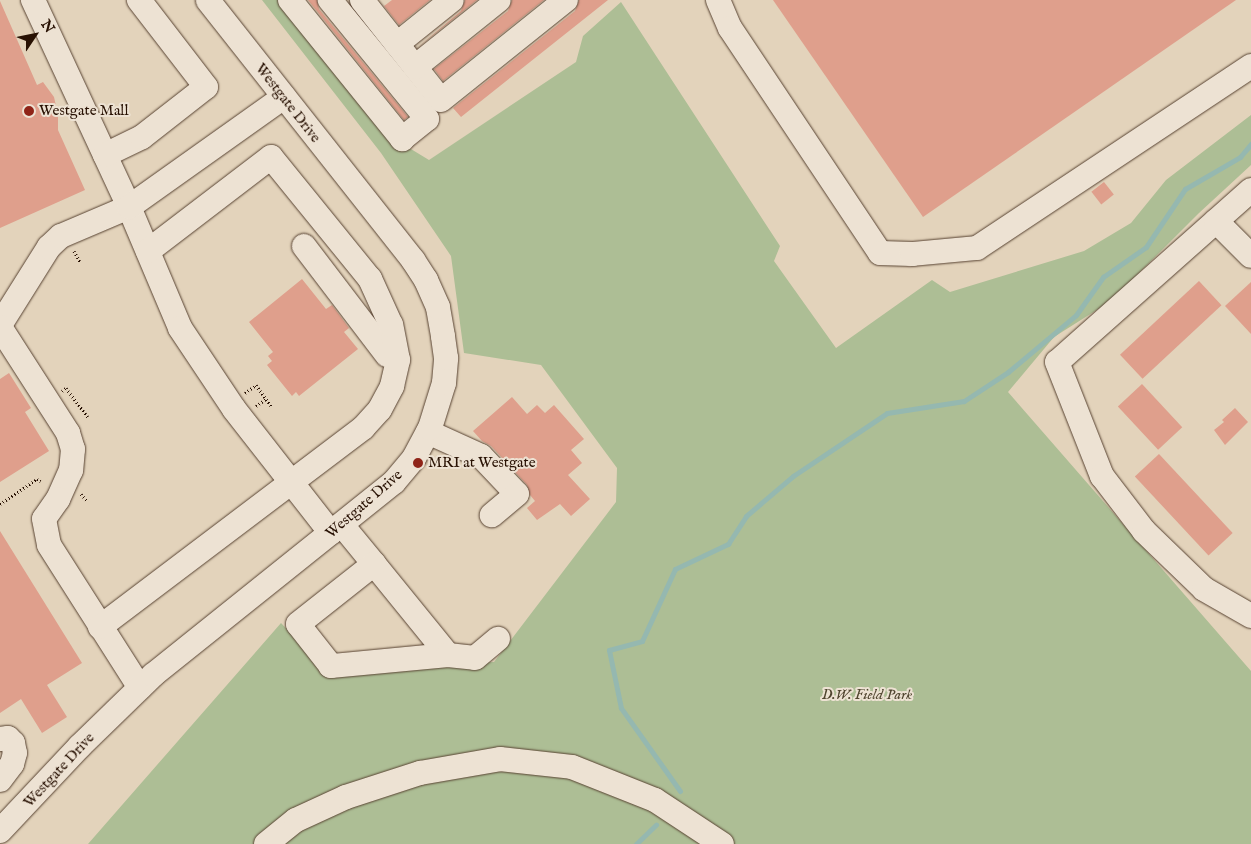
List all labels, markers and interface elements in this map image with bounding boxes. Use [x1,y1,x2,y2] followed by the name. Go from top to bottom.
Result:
[10,10,60,60] north arrow
[37,17,58,37] text: N
[251,60,325,146] street label: Westgate Drive
[39,102,129,120] place label: Westgate Mall
[23,105,35,117] marker: Westgate Mall
[428,454,536,472] place label: MRI at Westgate
[412,457,424,469] marker: MRI at Westgate
[322,466,406,542] street label: Westgate Drive
[822,686,912,704] park label: D.W. Field Park
[20,729,98,811] street label: Westgate Drive

